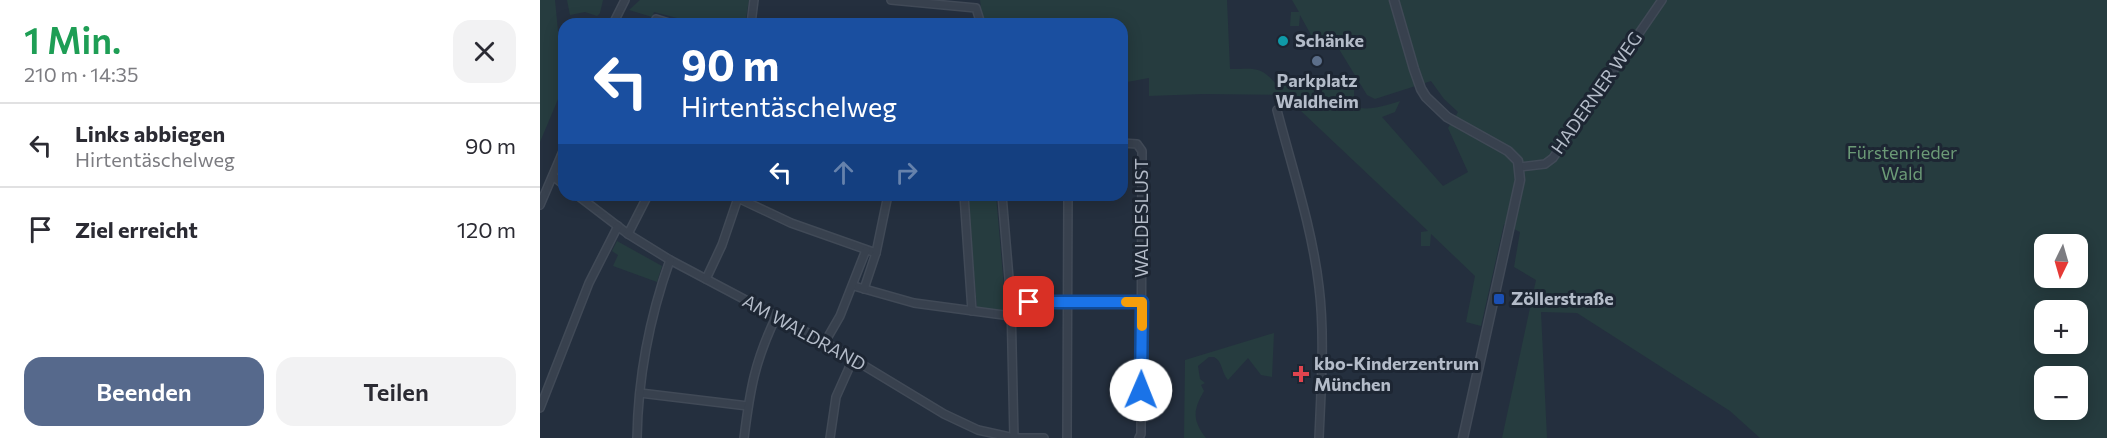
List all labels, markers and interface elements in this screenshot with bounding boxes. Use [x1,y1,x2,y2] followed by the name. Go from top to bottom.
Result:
[24,17,121,61] text: 1 Min.
[453,20,516,83] button: close
[1546,27,1646,158] street label: HADERNER WEG
[1295,29,1364,51] place label: Schänke
[1276,34,1290,48] marker: Schänke
[681,38,780,90] text: 90 m
[582,42,660,120] icon: left
[1310,54,1324,68] marker: Parkplatz Waldheim
[24,62,139,86] text: 210 m · 14:35
[1275,69,1359,112] place label: Parkplatz Waldheim
[681,90,897,123] text: Hirtentäschelweg
[75,120,225,147] text: Links abbiegen
[24,129,57,162] icon: left
[465,132,516,159] text: 90 m
[1847,141,1957,184] park label: Fürstenrieder Wald
[75,147,235,171] text: Hirtentäschelweg
[764,156,797,189] icon: left
[827,156,860,189] icon: ahead
[890,156,923,189] icon: right
[1130,158,1152,278] street label: WALDESLUST
[24,213,57,246] icon: arrive
[75,216,198,243] text: Ziel erreicht
[457,216,516,243] text: 120 m
[2034,234,2088,288] north arrow
[2034,234,2088,420] map controls
[1003,276,1054,327] pin
[1012,285,1045,318] icon: arrive
[1511,287,1614,309] place label: Zöllerstraße
[739,289,870,375] street label: AM WALDRAND
[1492,292,1506,306] marker: Zöllerstraße
[2034,300,2088,354] button: +
[1314,352,1479,395] place label: kbo-Kinderzentrum München
[24,357,264,426] button: Beenden
[276,357,516,426] button: Teilen
[1109,358,1173,422] position arrow
[1292,365,1310,383] marker: kbo-Kinderzentrum München
[2034,366,2088,420] button: −

